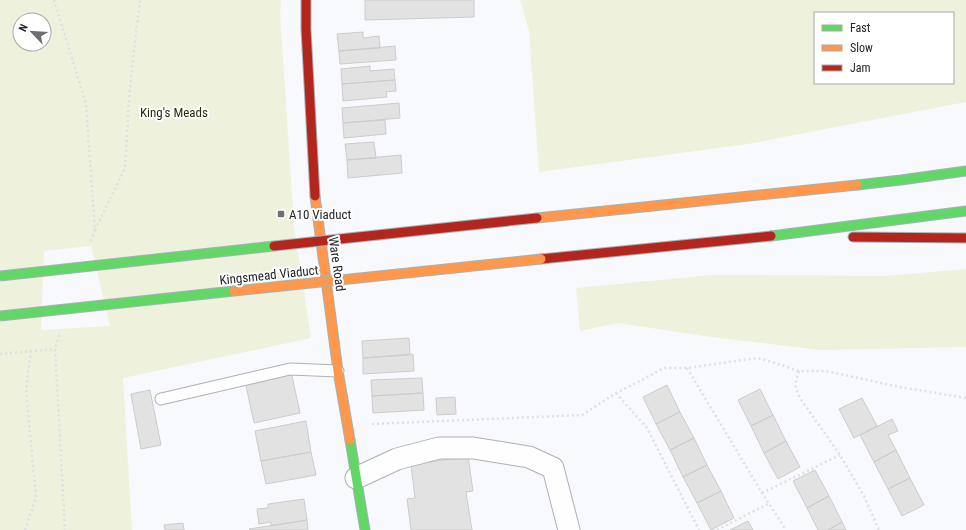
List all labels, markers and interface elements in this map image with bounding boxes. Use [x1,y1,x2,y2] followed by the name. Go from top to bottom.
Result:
[12,12,52,52] north arrow
[814,12,954,84] legend
[850,21,871,35] text: Fast
[16,22,31,34] text: N
[850,41,873,55] text: Slow
[850,61,871,75] text: Jam
[140,105,208,120] park label: King's Meads
[289,207,352,222] place label: A10 Viaduct
[276,209,286,219] marker: A10 Viaduct
[326,236,348,292] street label: Ware Road
[219,262,319,288] street label: Kingsmead Viaduct

